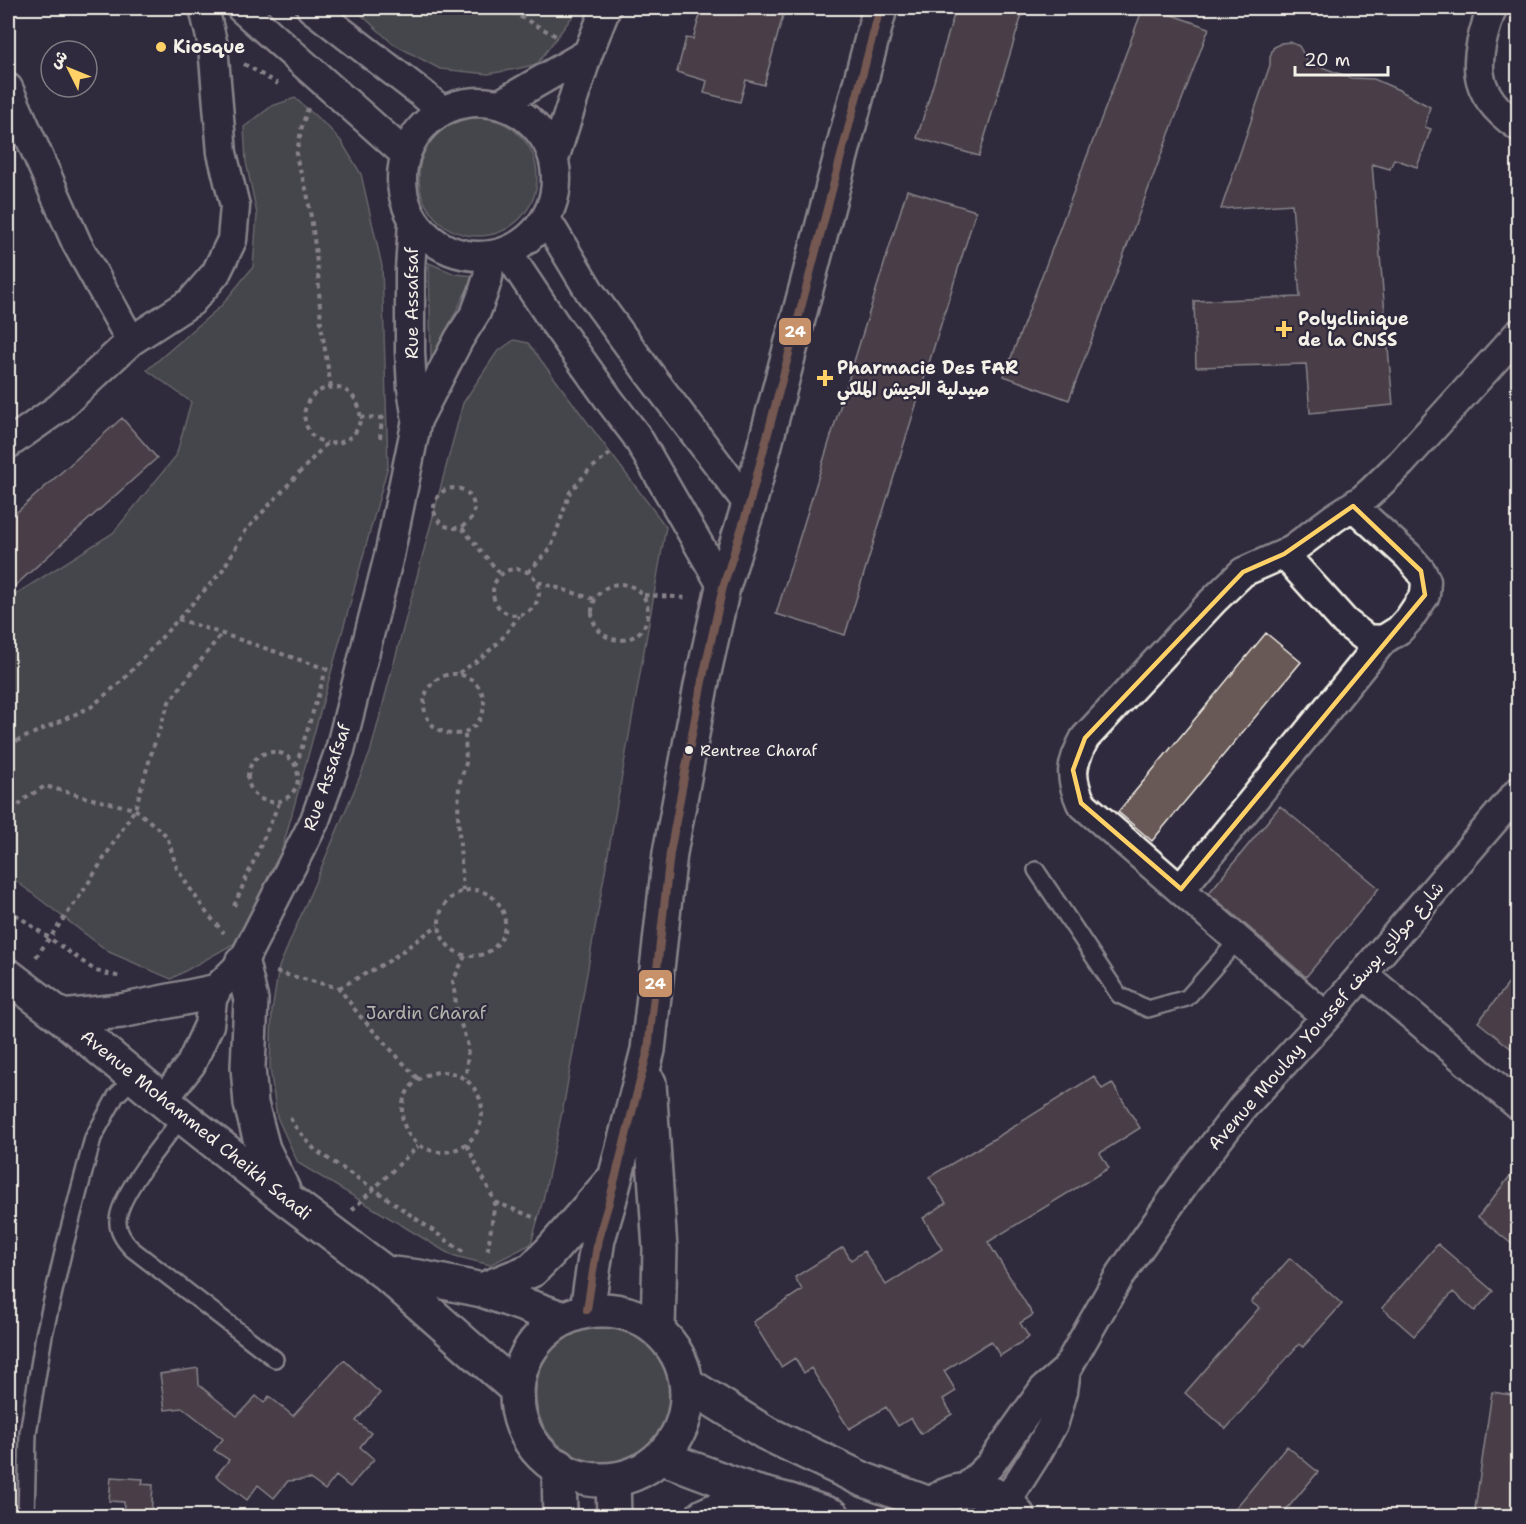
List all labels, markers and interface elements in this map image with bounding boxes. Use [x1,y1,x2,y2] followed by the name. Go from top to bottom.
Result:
[173,35,245,59] place label: Kiosque
[39,39,99,99] north arrow
[1295,39,1388,77] scale bar
[154,40,168,54] marker: Kiosque
[45,46,72,73] text: ش
[1304,48,1350,72] text: 20 m
[400,246,424,359] street label: Rue Assafsaf
[1298,307,1409,352] place label: Polyclinique de la CNSS
[778,317,812,346] line badge: 24
[1275,320,1293,338] marker: Polyclinique de la CNSS
[784,321,806,342] text: 24
[837,356,1018,405] place label: Pharmacie Des FAR صيدلية الجيش الملكي
[818,371,832,385] marker: Pharmacie Des FAR صيدلية الجيش الملكي
[297,720,357,834] street label: Rue Assafsaf
[700,740,819,761] place label: Rentree Charaf
[683,744,695,756] marker: Rentree Charaf
[1202,876,1450,1156] street label: Avenue Moulay Youssef شارع مولاي يوسف
[638,969,673,998] line badge: 24
[644,973,666,994] text: 24
[366,1001,487,1025] park label: Jardin Charaf
[76,1024,316,1226] street label: Avenue Mohammed Cheikh Saadi

